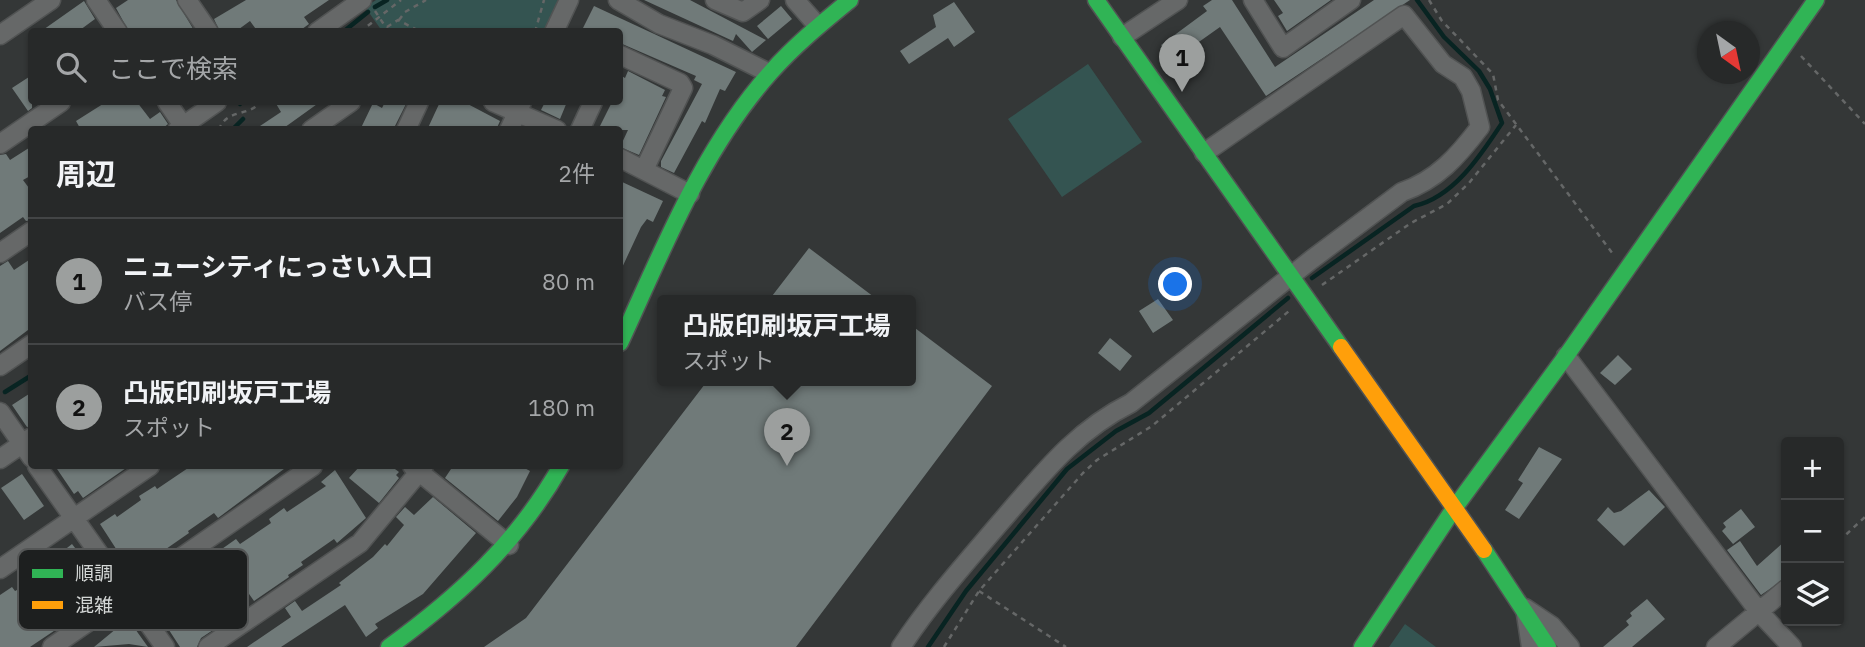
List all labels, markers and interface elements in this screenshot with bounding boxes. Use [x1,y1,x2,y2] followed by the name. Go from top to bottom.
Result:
[1697,21,1760,84] north arrow
[28,28,623,105] search box
[1159,34,1205,92] pin: 1
[52,48,90,86] icon: search
[108,51,238,85] text: ここで検索
[56,154,116,193] text: 周辺
[558,158,595,188] text: 2件
[123,249,433,283] text: ニューシティにっさい入口
[72,266,86,296] text: 1
[542,266,595,296] text: 80 m
[1158,267,1192,301] your location
[123,286,192,316] text: バス停
[657,295,916,386] popup
[682,308,891,342] text: 凸版印刷坂戸工場
[682,345,774,375] text: スポット
[123,375,331,409] text: 凸版印刷坂戸工場
[72,392,86,422] text: 2
[528,392,595,422] text: 180 m
[764,408,810,466] pin: 2
[123,412,215,442] text: スポット
[1781,437,1844,626] map controls
[1781,437,1844,500] button: +
[1781,500,1844,563] button: −
[18,549,248,630] legend
[75,561,113,585] text: 順調
[1781,563,1844,626] button: layers
[75,593,113,617] text: 混雑

